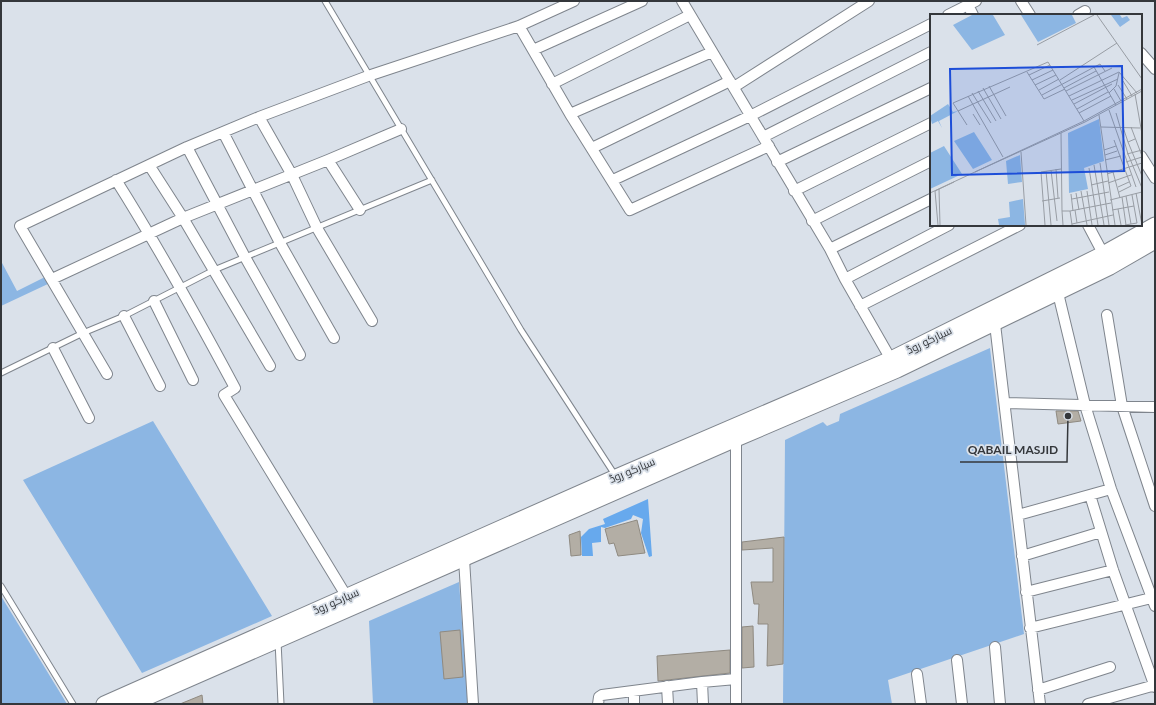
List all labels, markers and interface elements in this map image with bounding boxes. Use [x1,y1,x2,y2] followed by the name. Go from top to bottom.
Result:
[930,14,1142,226] inset map
[904,323,954,357] street label: سپارکو روڈ
[960,438,1067,462] callout: QABAIL MASJID
[968,442,1058,457] text: QABAIL MASJID
[607,454,657,486] street label: سپارکو روڈ
[311,585,361,617] street label: سپارکو روڈ

